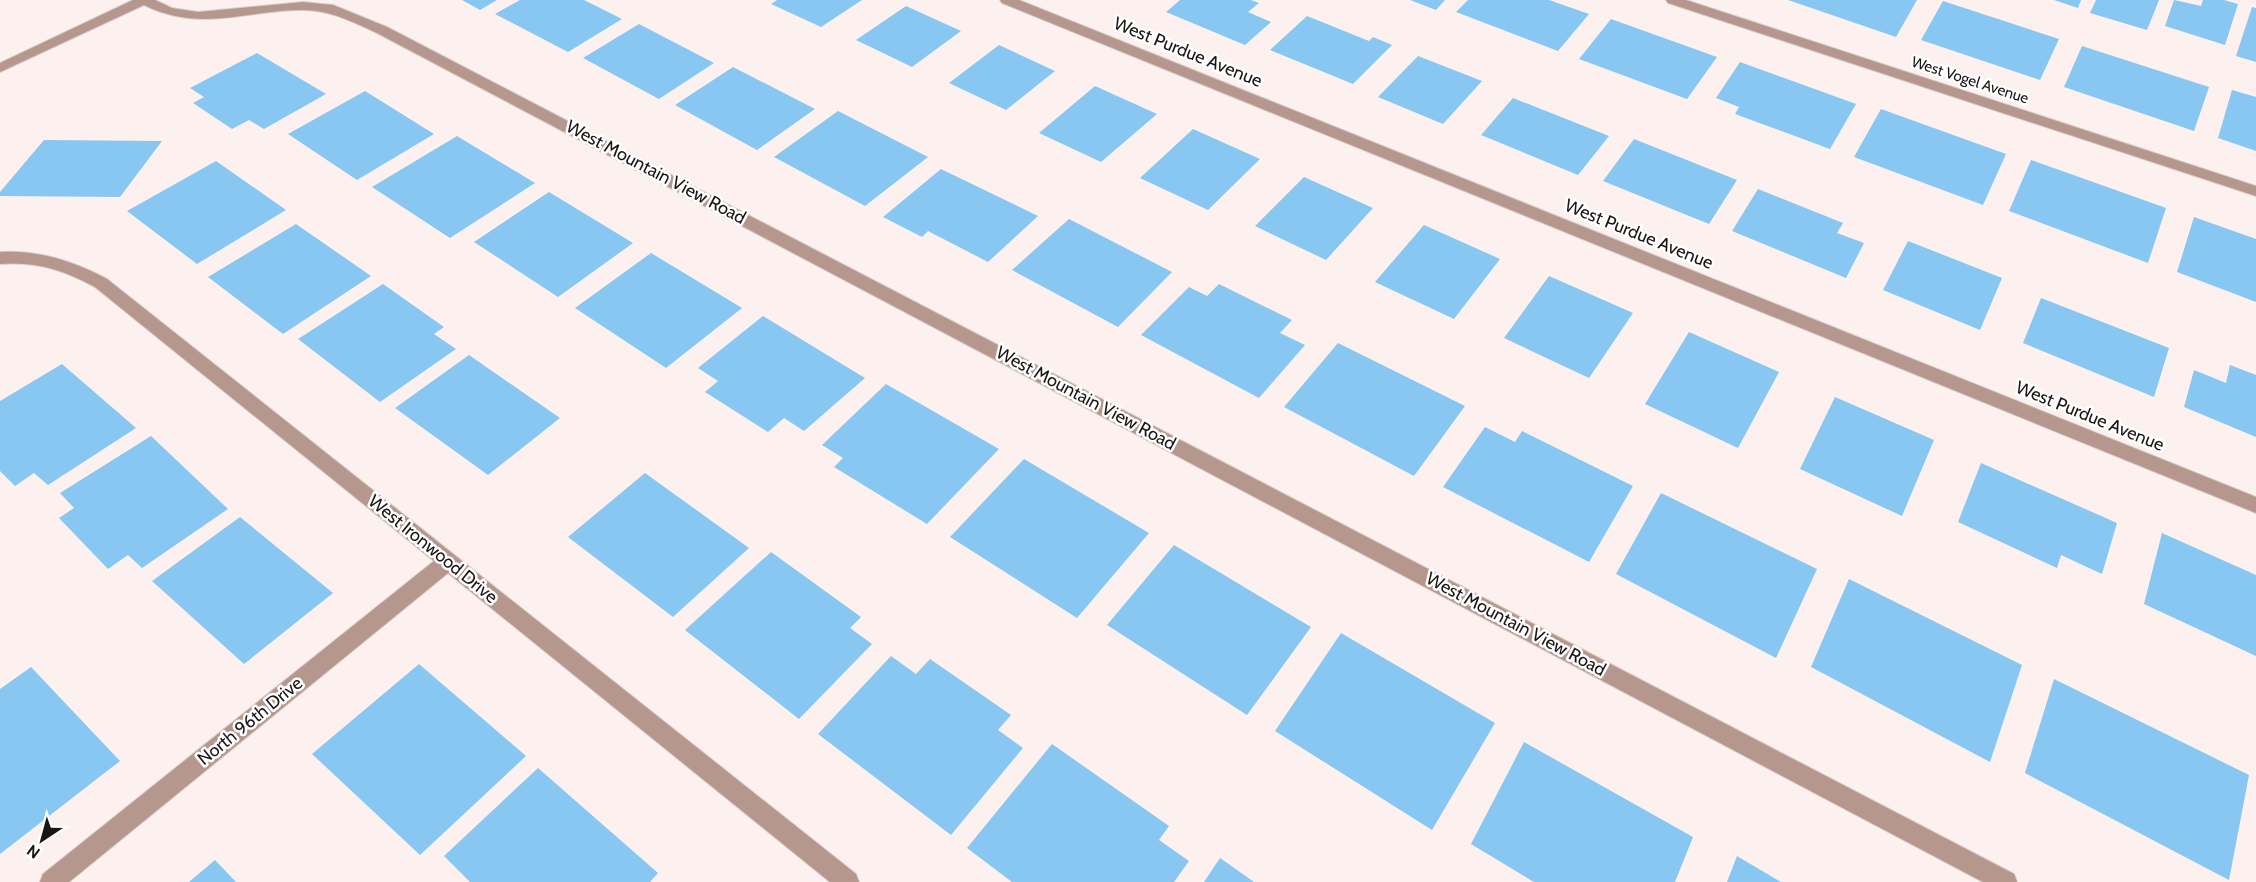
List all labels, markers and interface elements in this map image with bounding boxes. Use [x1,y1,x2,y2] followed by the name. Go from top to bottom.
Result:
[1111,12,1265,92] street label: West Purdue Avenue
[1909,53,2031,108] street label: West Vogel Avenue
[562,115,750,229] street label: West Mountain View Road
[1562,194,1716,274] street label: West Purdue Avenue
[992,341,1180,455] street label: West Mountain View Road
[2013,376,2167,456] street label: West Purdue Avenue
[364,490,502,608] street label: West Ironwood Drive
[1422,567,1610,681] street label: West Mountain View Road
[193,672,307,770] street label: North 96th Drive
[12,810,72,870] north arrow
[23,841,44,863] text: N

